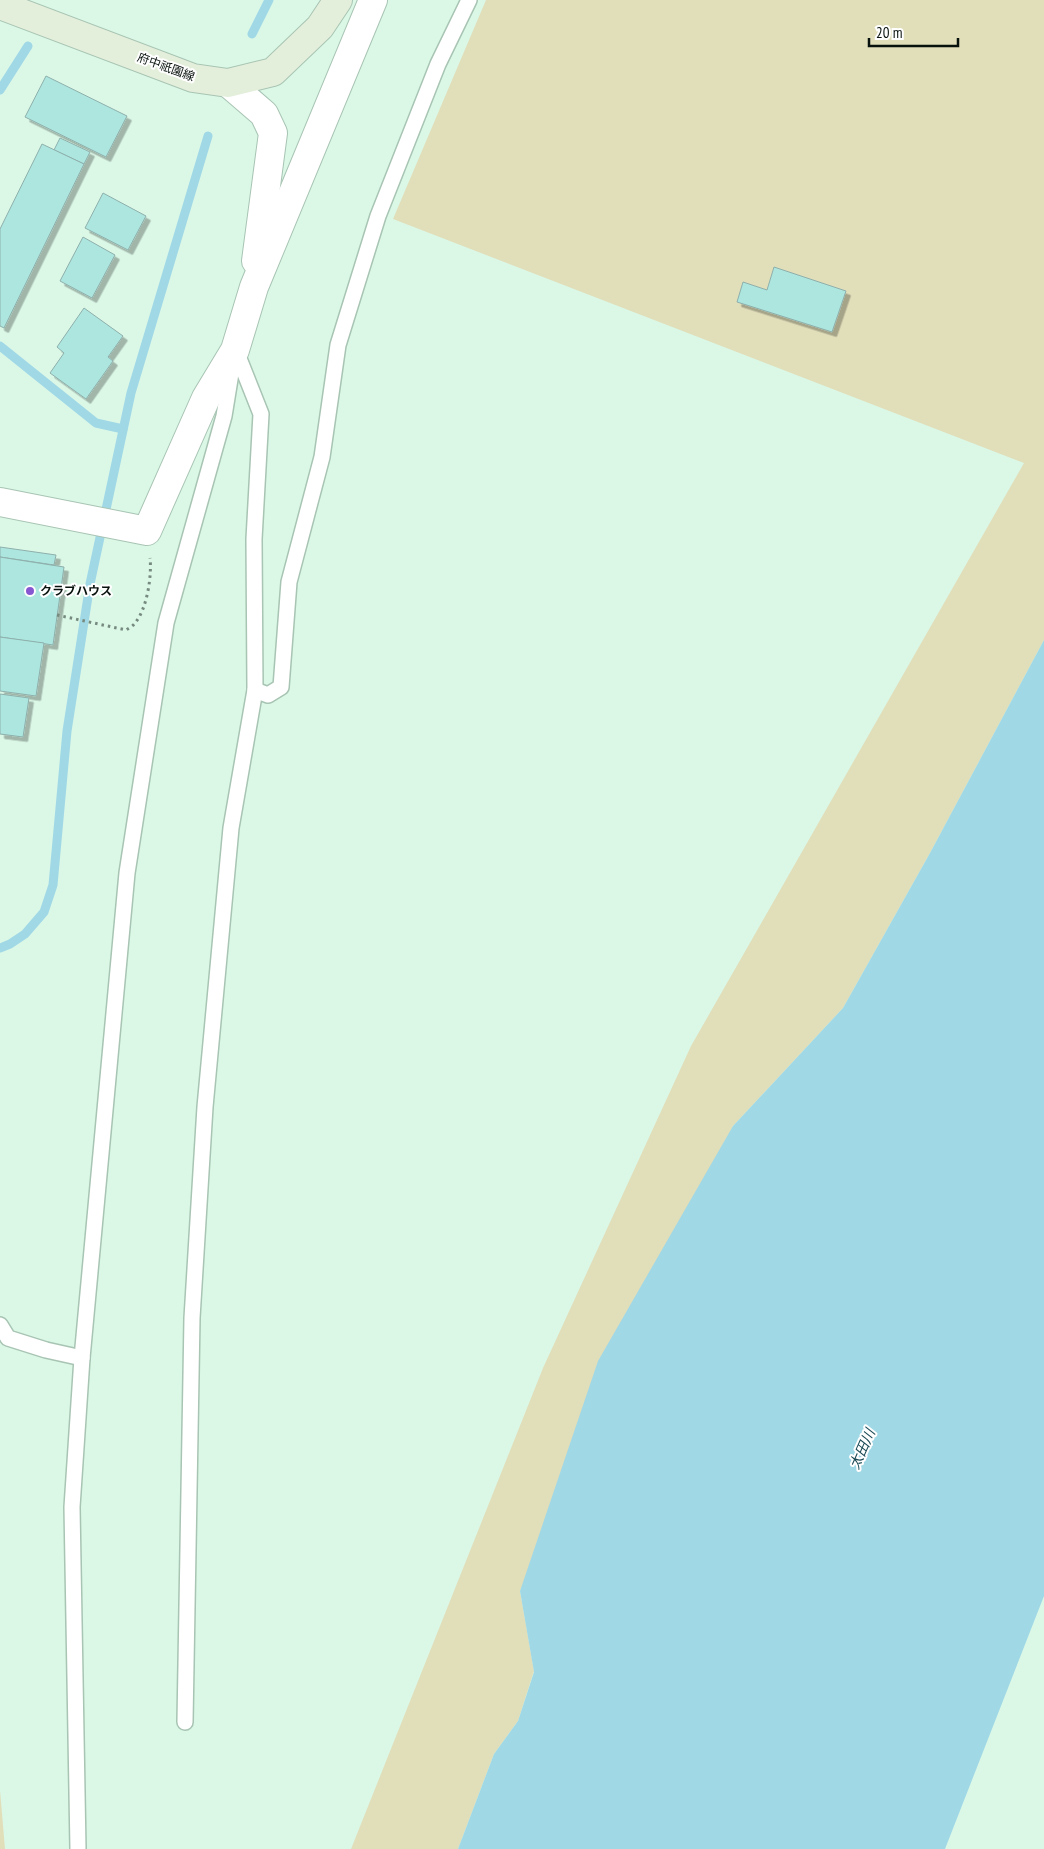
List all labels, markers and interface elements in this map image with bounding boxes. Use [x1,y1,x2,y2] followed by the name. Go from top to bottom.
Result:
[869,15,958,47] scale bar
[876,23,902,42] text: 20 m
[135,49,197,84] street label: 府中祇園線
[40,583,112,598] place label: クラブハウス
[24,585,36,597] marker: クラブハウス
[845,1424,880,1472] water label: 太田川

